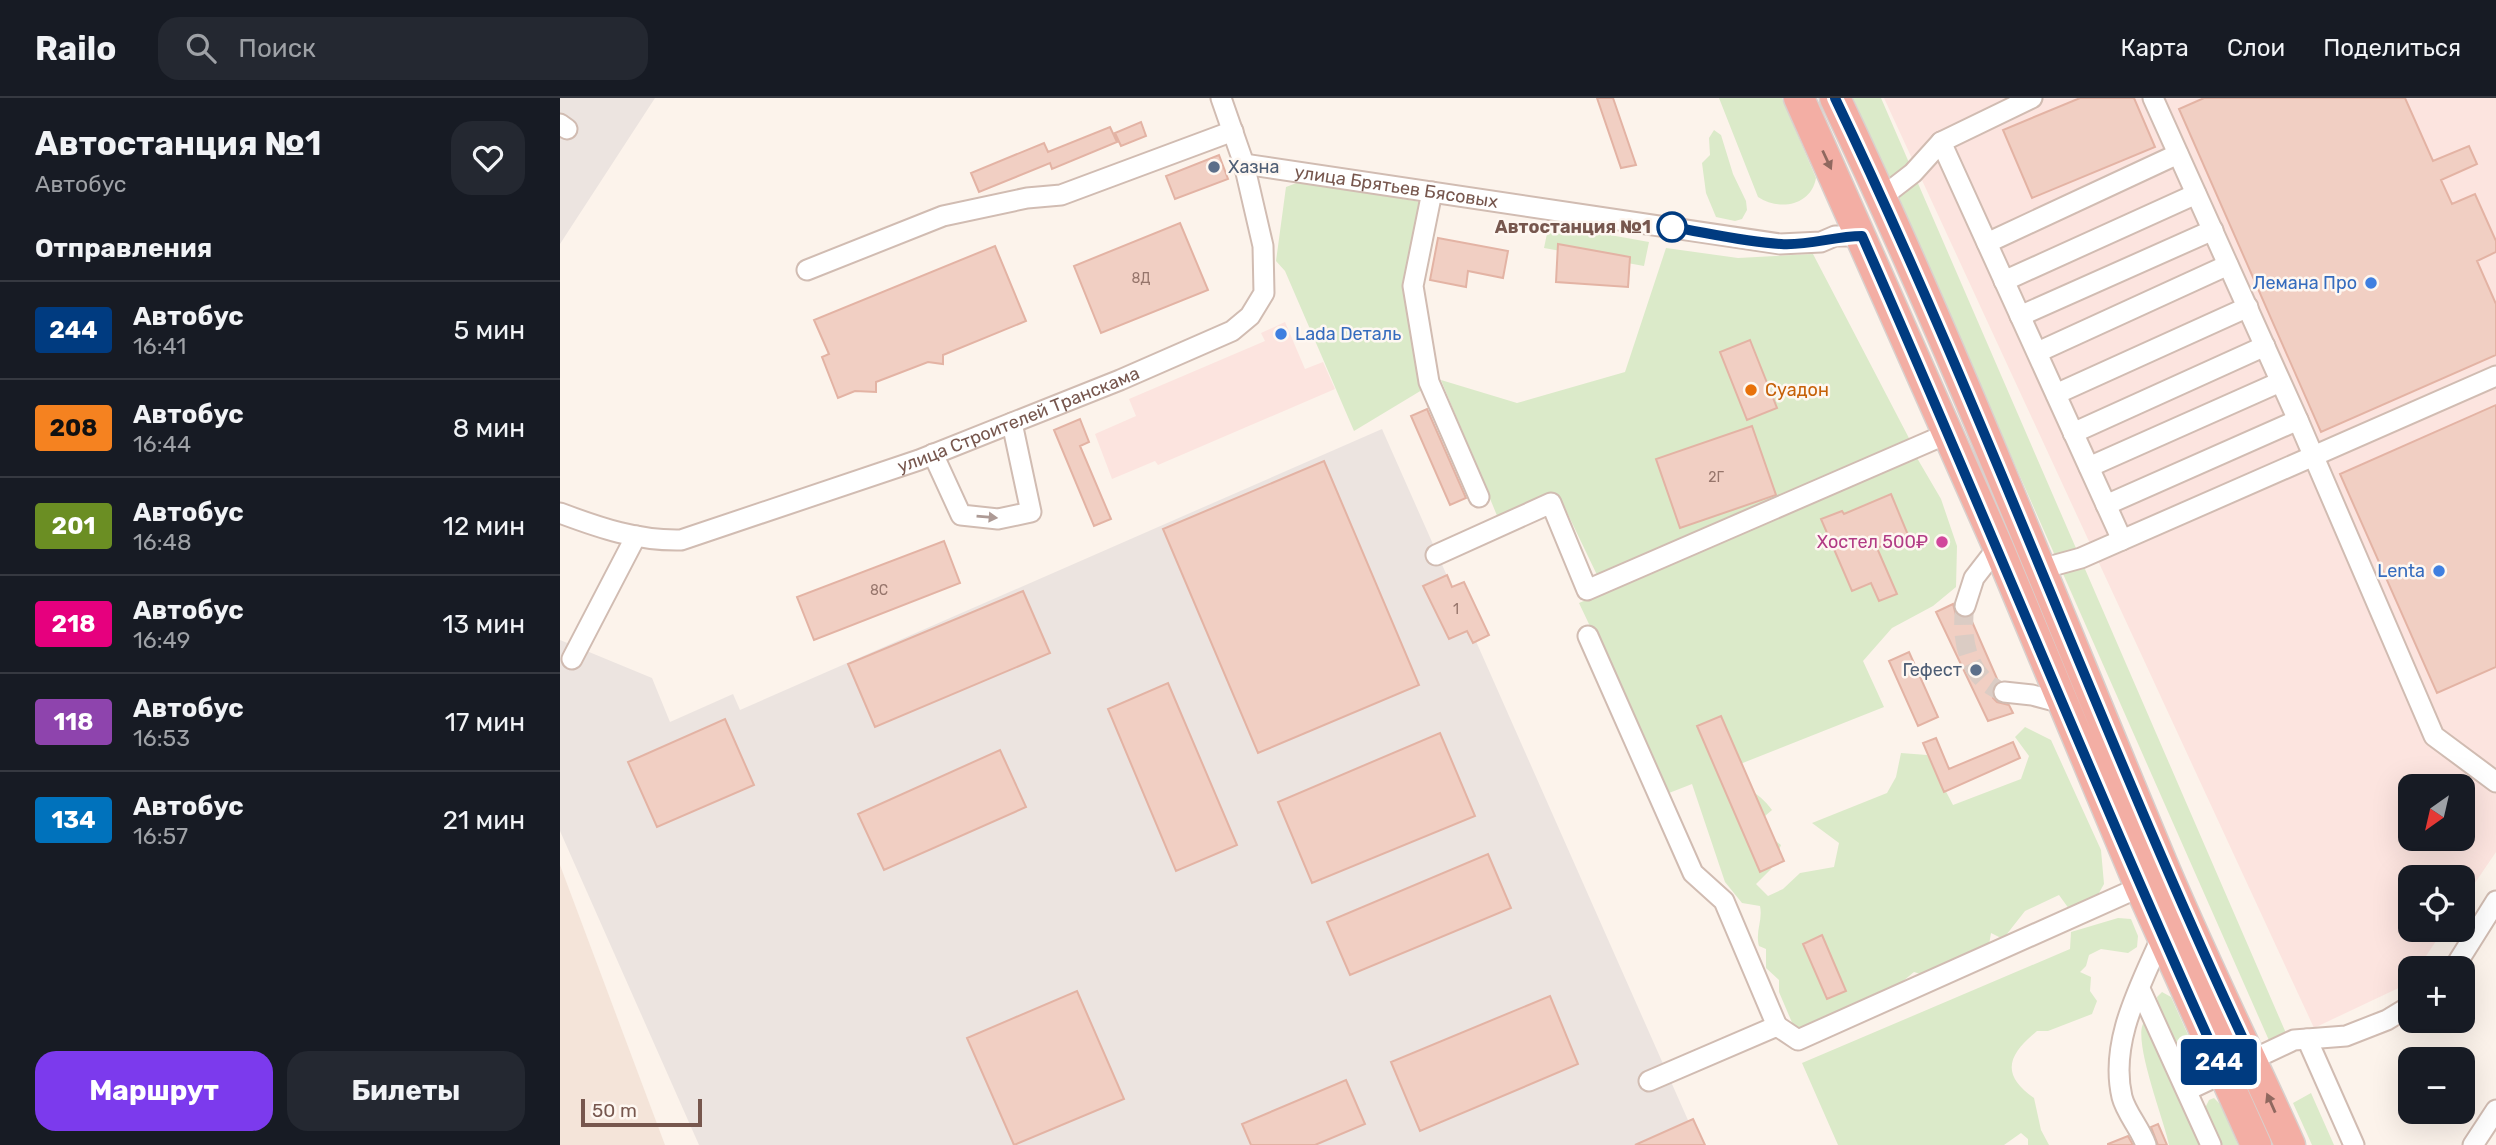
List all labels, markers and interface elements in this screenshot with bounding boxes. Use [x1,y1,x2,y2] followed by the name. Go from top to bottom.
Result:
[158,17,648,80] search box
[35,29,116,68] text: Railo
[182,29,220,67] icon: search
[238,33,316,64] text: Поиск
[2120,34,2189,62] text: Карта
[2227,34,2285,62] text: Слои
[2323,34,2461,62] text: Поделиться
[451,121,525,195] button: heart
[35,124,321,163] text: Автостанция №1
[1821,150,1833,170] one-way arrow
[1228,156,1279,178] place label: Хазна
[1206,159,1222,175] marker: Хазна
[1293,161,1500,213] street label: улица Брятьев Бясовых
[35,170,127,198] text: Автобус
[1657,212,1687,242] marker: Автостанция №1
[1495,216,1651,238] place label: Автостанция №1
[35,233,212,264] text: Отправления
[1132,270,1150,287] house number: 8Д
[2253,272,2357,294] place label: Лемана Про
[2363,275,2379,291] marker: Лемана Про
[133,301,244,332] text: Автобус
[454,315,525,346] text: 5 мин
[49,316,98,344] text: 244
[1295,323,1401,345] place label: Lada Dеталь
[1273,326,1289,342] marker: Lada Dеталь
[133,332,186,360] text: 16:41
[895,362,1143,477] street label: улица Строителей Транскама
[1765,379,1829,401] place label: Суадон
[1743,382,1759,398] marker: Суадон
[133,399,244,430] text: Автобус
[453,413,525,444] text: 8 мин
[49,414,98,442] text: 208
[133,430,191,458] text: 16:44
[1708,469,1724,486] house number: 2Г
[133,497,244,528] text: Автобус
[443,511,525,542] text: 12 мин
[52,512,95,540] text: 201
[976,512,998,523] one-way arrow
[133,528,192,556] text: 16:48
[1817,531,1928,553] place label: Хостел 500₽
[1934,534,1950,550] marker: Хостел 500₽
[2377,560,2425,582] place label: Lenta
[2431,563,2447,579] marker: Lenta
[870,582,888,599] house number: 8C
[133,595,244,626] text: Автобус
[1453,601,1459,618] house number: 1
[442,609,525,640] text: 13 мин
[52,610,95,638] text: 218
[133,626,190,654] text: 16:49
[1903,659,1962,681] place label: Гефест
[1968,662,1984,678] marker: Гефест
[133,693,244,724] text: Автобус
[445,707,525,738] text: 17 мин
[53,708,94,736] text: 118
[133,724,190,752] text: 16:53
[2398,774,2474,850] north arrow
[2398,774,2475,1124] map controls
[133,791,244,822] text: Автобус
[443,805,525,836] text: 21 мин
[51,806,96,834] text: 134
[133,822,188,850] text: 16:57
[2398,865,2475,942] button: locate
[2398,956,2475,1033] button: +
[2179,1039,2259,1085] line badge: 244
[2398,1047,2475,1124] button: −
[2195,1048,2243,1076] text: 244
[35,1051,273,1131] button: Маршрут
[287,1051,525,1131] button: Билеты
[2265,1092,2276,1113] one-way arrow
[581,1096,702,1128] scale bar
[592,1099,637,1122] text: 50 m

